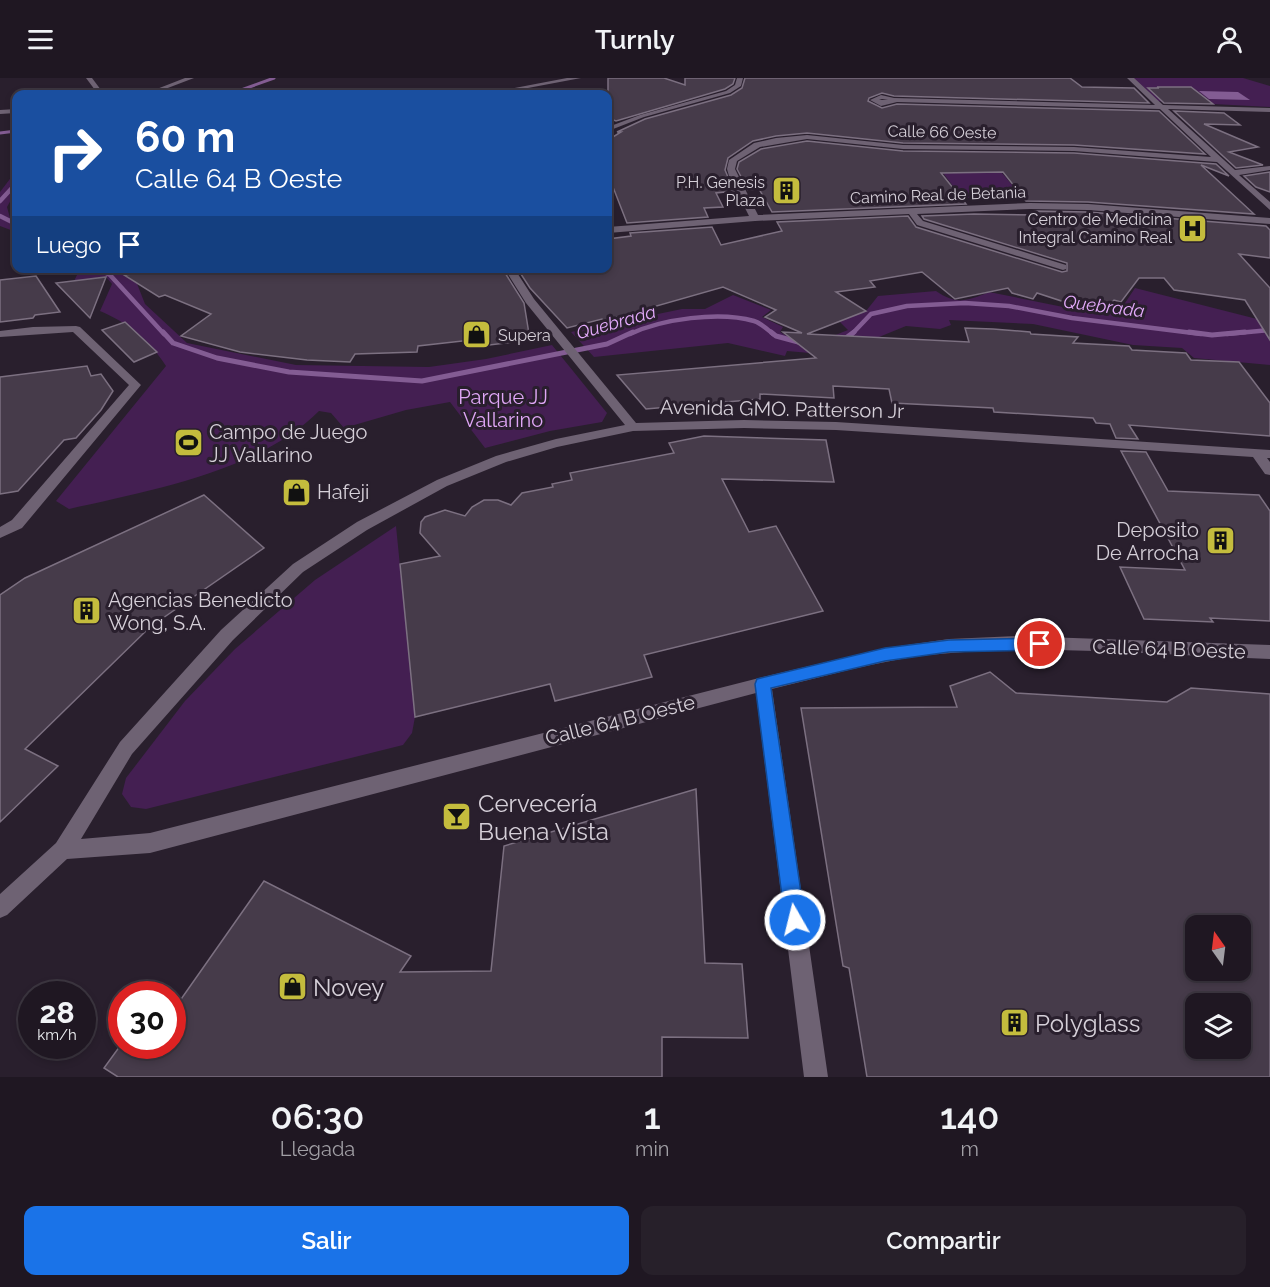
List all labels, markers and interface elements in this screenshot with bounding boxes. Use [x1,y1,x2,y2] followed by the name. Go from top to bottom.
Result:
[24,23,57,56] icon: menu
[1213,23,1246,56] icon: person
[595,24,675,55] text: Turnly
[135,113,235,162] text: 60 m
[36,114,114,192] icon: right
[887,122,997,142] street label: Calle 66 Oeste
[135,163,342,194] text: Calle 64 B Oeste
[676,173,765,210] place label: P.H. Genesis Plaza
[770,175,802,207] building icon: P.H. Genesis Plaza
[850,182,1026,208] street label: Camino Real de Betania
[1019,210,1173,247] place label: Centro de Medicina Integral Camino Real
[1177,212,1209,244] hospital icon: Centro de Medicina Integral Camino Real
[113,228,146,261] icon: arrive
[36,232,101,258] text: Luego
[1062,291,1146,321] water label: Quebrada
[574,301,658,343] water label: Quebrada
[461,319,493,351] shop icon: Supera
[498,326,551,345] place label: Supera
[458,385,548,432] park label: Parque JJ Vallarino
[660,395,904,423] street label: Avenida GMO. Patterson Jr
[209,420,368,467] place label: Campo de Juego JJ Vallarino
[172,427,204,459] sports icon: Campo de Juego JJ Vallarino
[280,476,312,508] shop icon: Hafeji
[317,480,369,504] place label: Hafeji
[1096,518,1199,565] place label: Deposito De Arrocha
[1204,525,1236,557] building icon: Deposito De Arrocha
[108,588,293,635] place label: Agencias Benedicto Wong, S.A.
[71,595,103,627] building icon: Agencias Benedicto Wong, S.A.
[1014,618,1065,669] pin
[1023,627,1056,660] icon: arrive
[1092,634,1246,664] street label: Calle 64 B Oeste
[543,690,698,750] street label: Calle 64 B Oeste
[478,789,609,846] place label: Cervecería Buena Vista
[441,801,473,833] bar icon: Cervecería Buena Vista
[763,888,827,952] position arrow
[1185,915,1251,981] north arrow
[1185,915,1251,1059] map controls
[276,971,308,1003] shop icon: Novey
[313,973,384,1002] place label: Novey
[108,981,186,1059] speed limit sign: 30
[1185,993,1251,1059] button: layers
[39,995,75,1030] text: 28
[998,1007,1030,1039] building icon: Polyglass
[1035,1009,1140,1038] place label: Polyglass
[37,1026,77,1044] text: km/h
[271,1095,364,1137] text: 06:30
[644,1095,661,1137] text: 1
[940,1095,999,1137] text: 140
[280,1137,355,1161] text: Llegada
[635,1137,669,1161] text: min
[960,1137,979,1161] text: m
[24,1206,629,1275] button: Salir
[641,1206,1246,1275] button: Compartir

